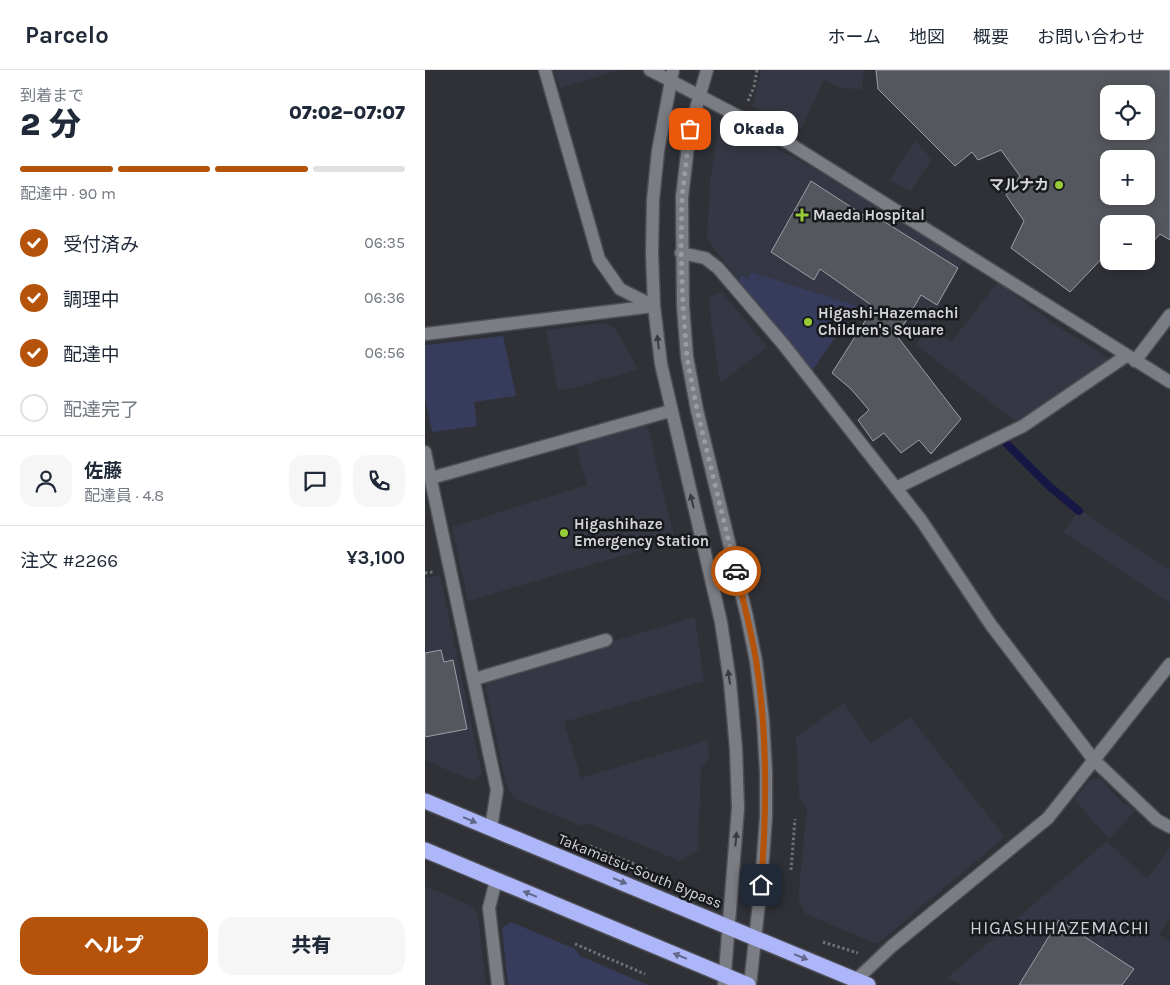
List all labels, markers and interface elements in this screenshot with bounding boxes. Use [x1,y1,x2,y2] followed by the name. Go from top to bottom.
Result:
[25,21,109,49] text: Parcelo
[828,26,881,48] text: ホーム
[909,26,945,48] text: 地図
[973,26,1009,48] text: 概要
[1037,26,1145,48] text: お問い合わせ
[1100,85,1155,270] map controls
[1100,85,1155,140] button: locate
[20,86,84,105] text: 到着まで
[289,102,405,124] text: 07:02–07:07
[20,106,81,143] text: 2 分
[669,108,711,150] pin
[720,112,797,146] callout: Okada
[676,115,704,143] icon: bag
[733,119,785,138] text: Okada
[1100,150,1155,205] button: +
[989,176,1049,194] place label: マルナカ
[1053,179,1065,191] marker: マルナカ
[20,184,116,203] text: 配達中 · 90 m
[813,206,925,224] place label: Maeda Hospital
[795,208,809,222] marker: Maeda Hospital
[1100,215,1155,270] button: −
[20,229,48,257] icon: check
[364,233,405,252] text: 06:35
[63,234,139,256] text: 受付済み
[20,284,48,312] icon: check
[364,288,405,307] text: 06:36
[63,289,120,311] text: 調理中
[818,304,959,339] place label: Higashi-Hazemachi Children's Square
[802,316,814,328] marker: Higashi-Hazemachi Children's Square
[654,334,662,350] one-way arrow
[20,339,48,367] icon: check
[364,343,405,362] text: 06:56
[63,344,120,366] text: 配達中
[63,399,139,421] text: 配達完了
[20,455,72,507] button: person
[289,455,341,507] button: chat
[353,455,405,507] button: phone
[84,460,122,482] text: 佐藤
[84,486,164,505] text: 配達員 · 4.8
[688,493,696,508] one-way arrow
[574,515,709,550] place label: Higashihaze Emergency Station
[558,527,570,539] marker: Higashihaze Emergency Station
[711,546,761,596] courier
[346,547,405,569] text: ¥3,100
[20,550,118,572] text: 注文 #2266
[722,557,750,585] icon: car
[725,668,733,684] one-way arrow
[463,816,477,824] one-way arrow
[556,830,724,912] street label: Takamatsu-South Bypass
[732,830,740,846] one-way arrow
[740,864,782,906] pin
[747,871,775,899] icon: home
[613,878,627,886] one-way arrow
[522,890,537,898] one-way arrow
[20,917,208,975] button: ヘルプ
[218,917,405,975] button: 共有
[970,917,1150,939] district label: HIGASHIHAZEMACHI
[672,952,687,960] one-way arrow
[794,954,808,962] one-way arrow

